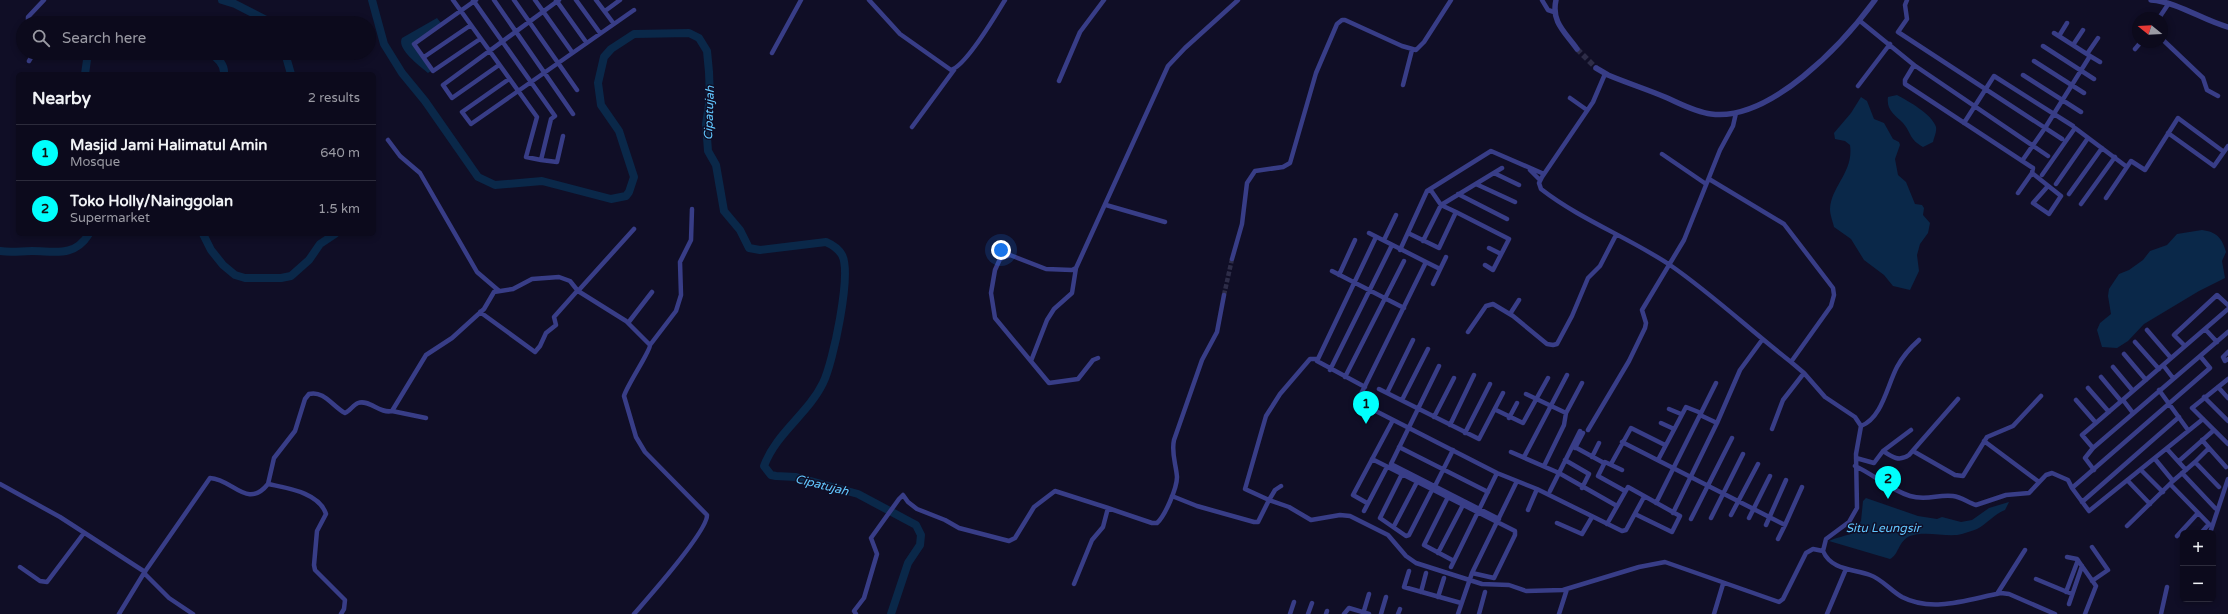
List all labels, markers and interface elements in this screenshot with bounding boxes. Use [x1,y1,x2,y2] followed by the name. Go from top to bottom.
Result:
[2132,12,2168,48] north arrow
[16,16,376,60] search box
[30,27,52,49] icon: search
[62,29,146,47] text: Search here
[701,85,717,140] water label: Cipatujah
[32,88,91,109] text: Nearby
[308,90,360,106] text: 2 results
[70,136,267,154] text: Masjid Jami Halimatul Amin
[41,145,49,161] text: 1
[320,145,360,161] text: 640 m
[70,154,120,170] text: Mosque
[70,192,233,210] text: Toko Holly/Nainggolan
[41,201,49,217] text: 2
[318,201,360,217] text: 1.5 km
[70,210,150,226] text: Supermarket
[991,240,1011,260] your location
[1353,391,1379,424] pin: 1
[1875,466,1901,499] pin: 2
[794,472,851,499] water label: Cipatujah
[1846,521,1922,535] water label: Situ Leungsir
[2180,530,2216,602] map controls
[2180,530,2216,566] button: +
[2180,566,2216,602] button: −

